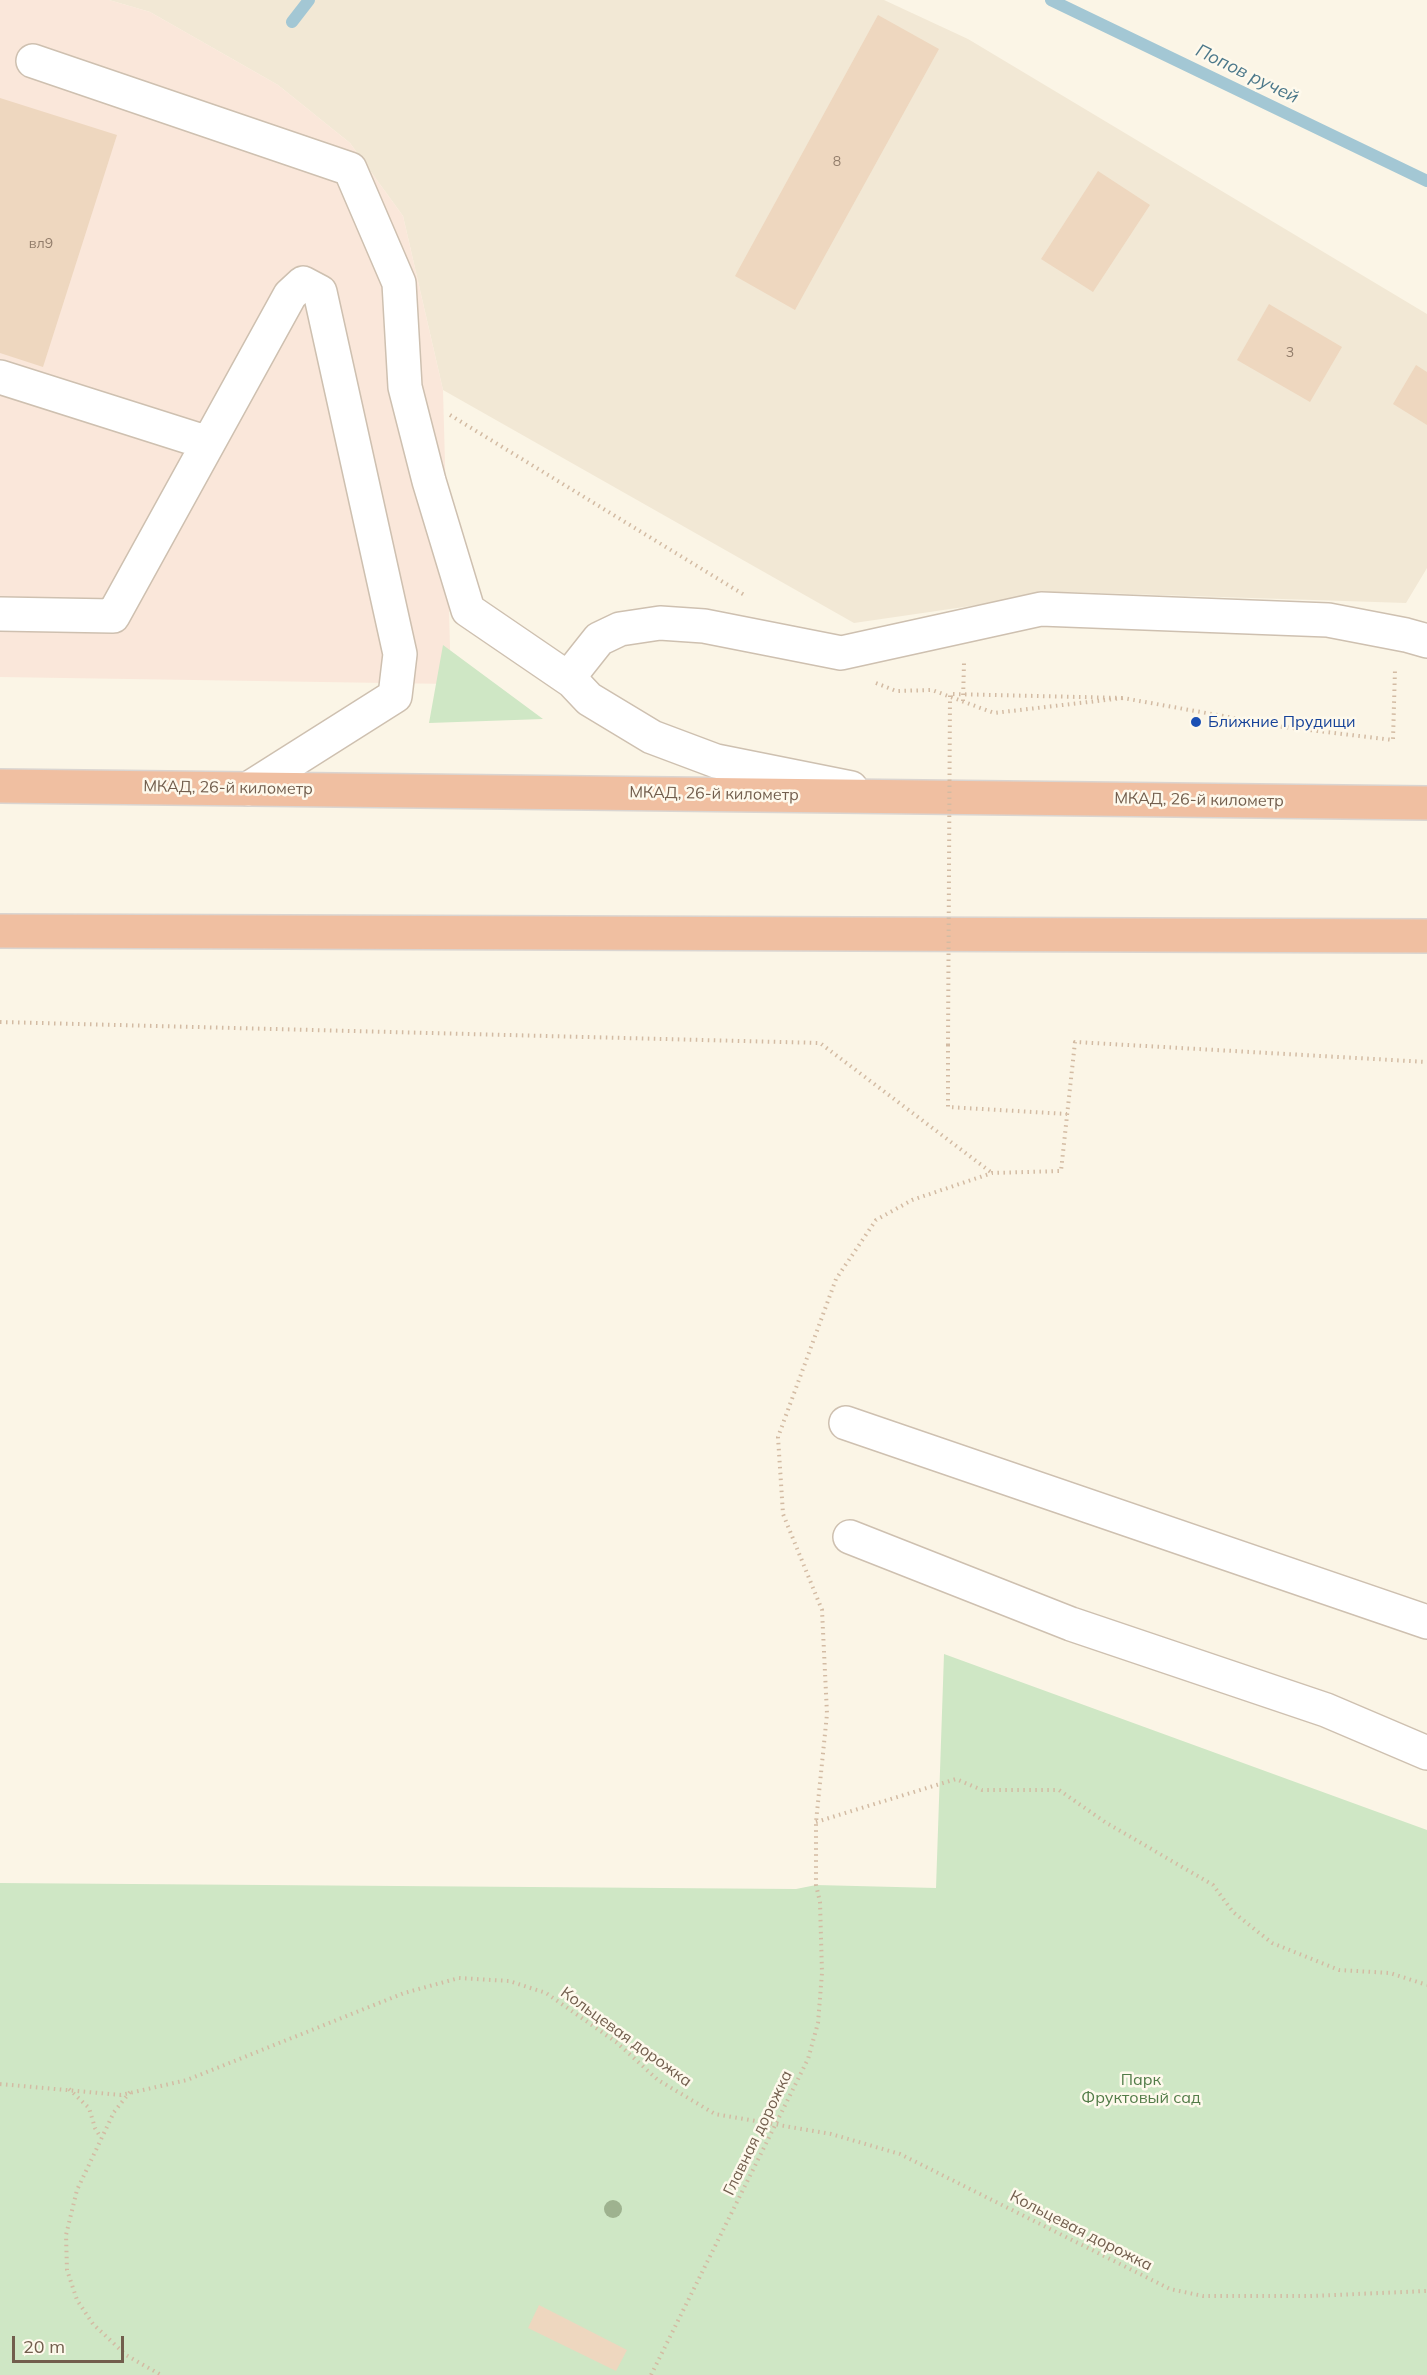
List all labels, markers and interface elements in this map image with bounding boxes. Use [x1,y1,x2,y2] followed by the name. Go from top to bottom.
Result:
[1192,40,1302,108] water label: Попов ручей
[833,154,841,170] house number: 8
[29,236,53,252] house number: вл9
[1286,345,1294,361] house number: 3
[1208,712,1355,732] place label: Ближние Прудищи
[1189,715,1203,729] marker: Ближние Прудищи
[143,777,313,799] street label: МКАД, 26-й километр
[629,783,799,805] street label: МКАД, 26-й километр
[1114,789,1284,811] street label: МКАД, 26-й километр
[557,1983,695,2091] street label: Кольцевая дорожка
[719,2068,797,2198] street label: Главная дорожка
[1081,2070,1201,2108] park label: Парк Фруктовый сад
[1007,2187,1155,2275] street label: Кольцевая дорожка
[15,2324,128,2362] scale bar
[23,2335,65,2358] text: 20 m

